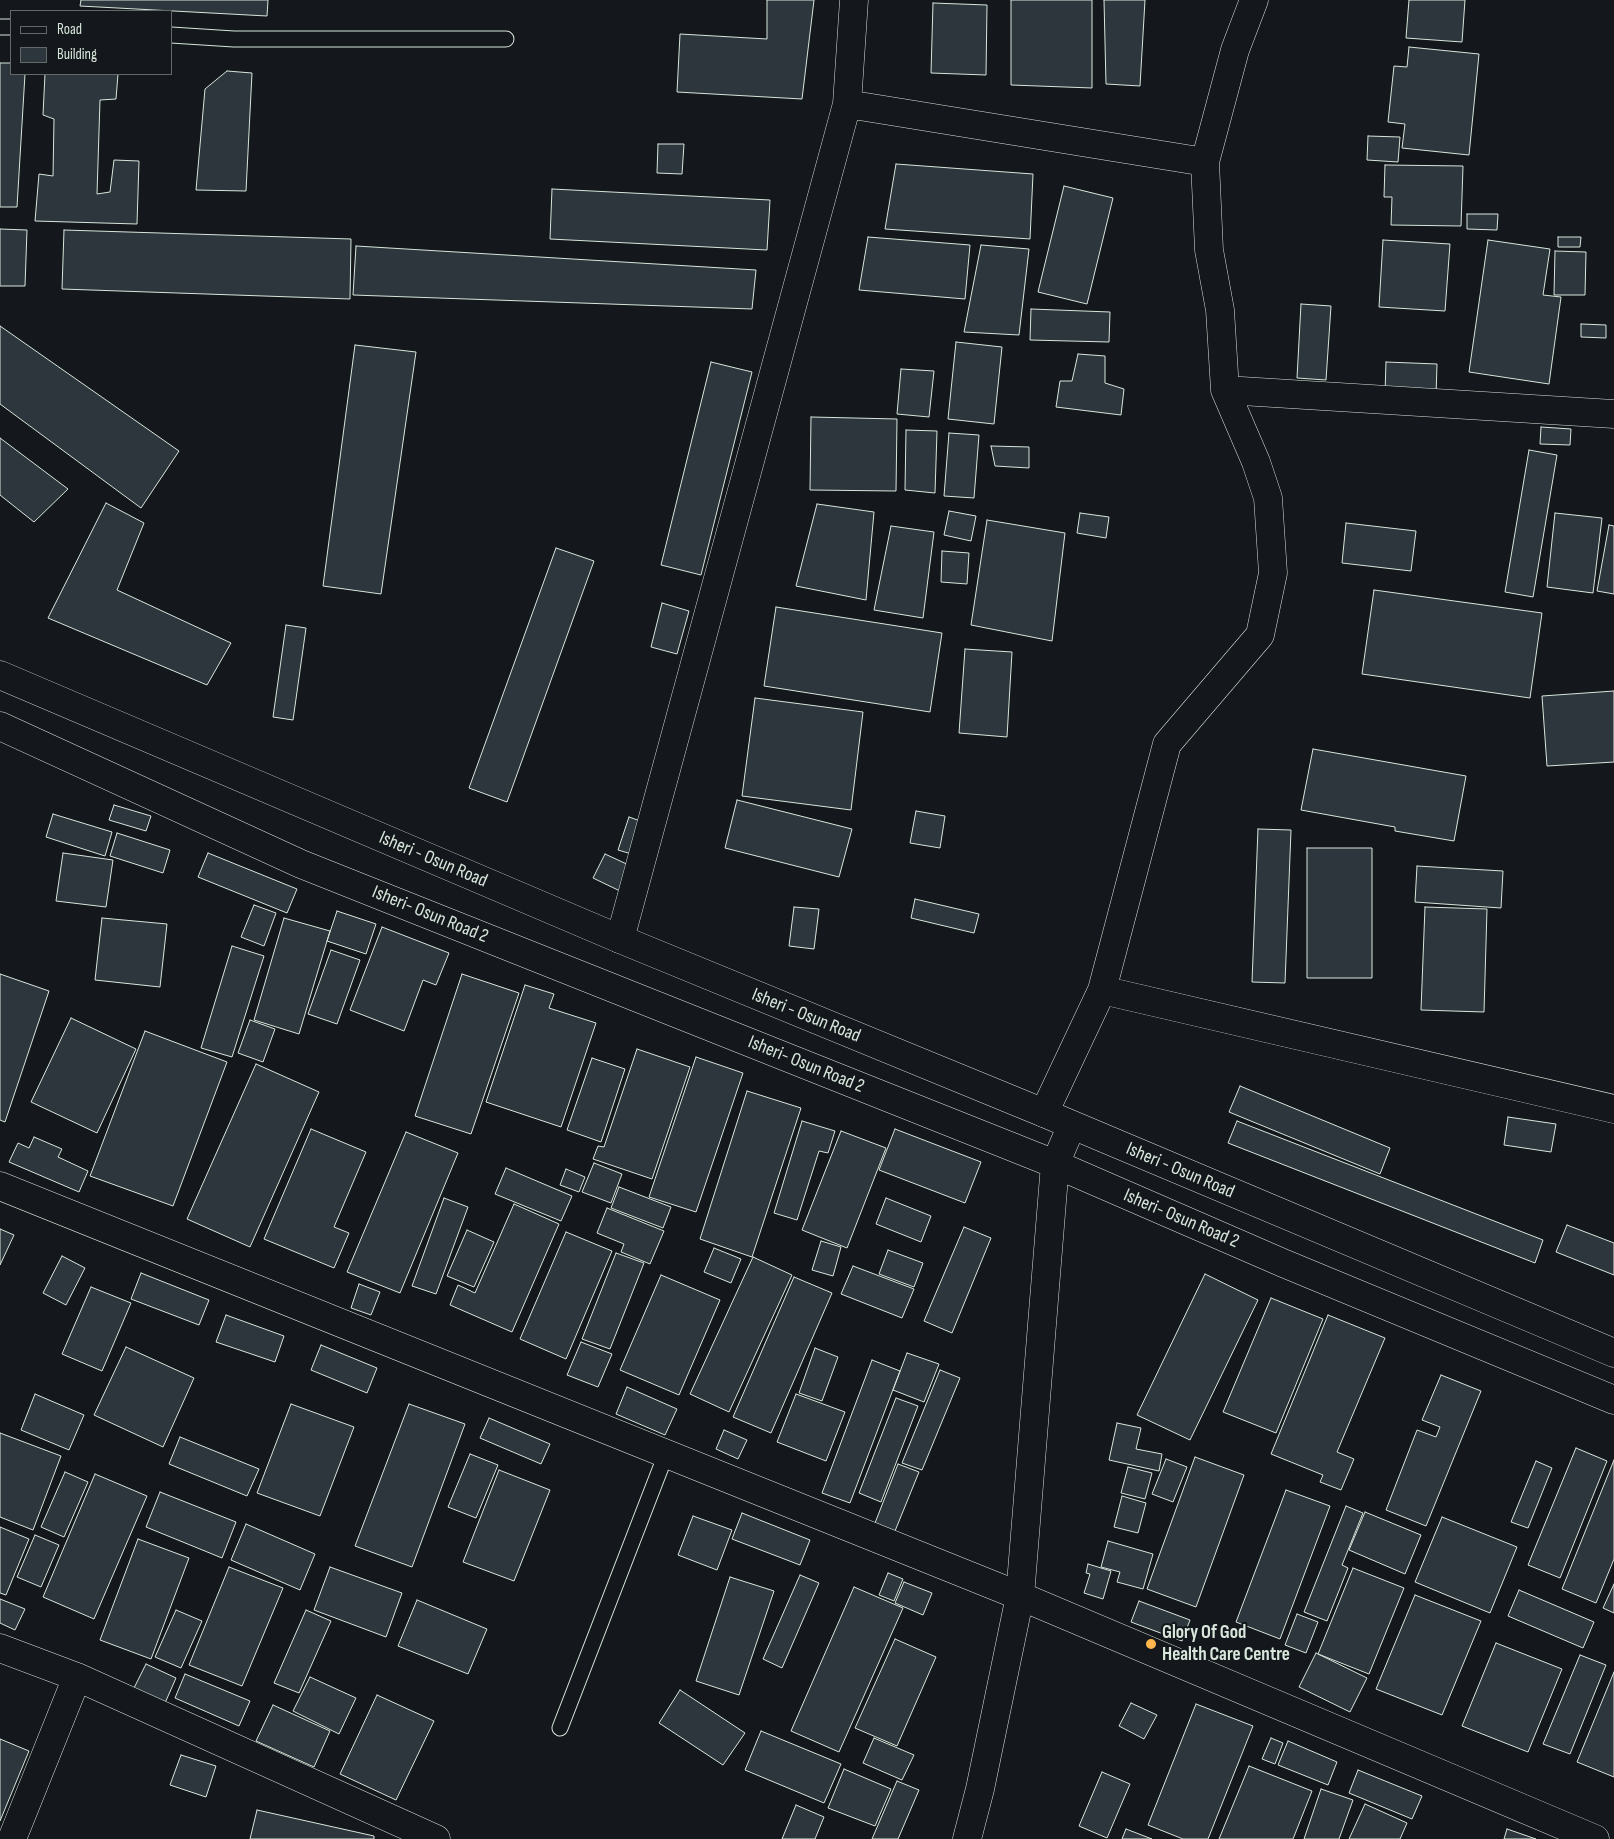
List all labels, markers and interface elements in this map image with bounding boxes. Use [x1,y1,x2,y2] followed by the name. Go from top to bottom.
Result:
[10,10,172,75] legend
[57,20,82,39] text: Road
[57,45,97,64] text: Building
[375,827,491,893] street label: Isheri - Osun Road
[369,881,491,949] street label: Isheri- Osun Road 2
[748,984,864,1048] street label: Isheri - Osun Road
[745,1031,867,1099] street label: Isheri- Osun Road 2
[1122,1138,1238,1204] street label: Isheri - Osun Road
[1120,1184,1242,1254] street label: Isheri- Osun Road 2
[1162,1622,1290,1666] place label: Glory Of God Health Care Centre
[1144,1637,1158,1651] marker: Glory Of God Health Care Centre

